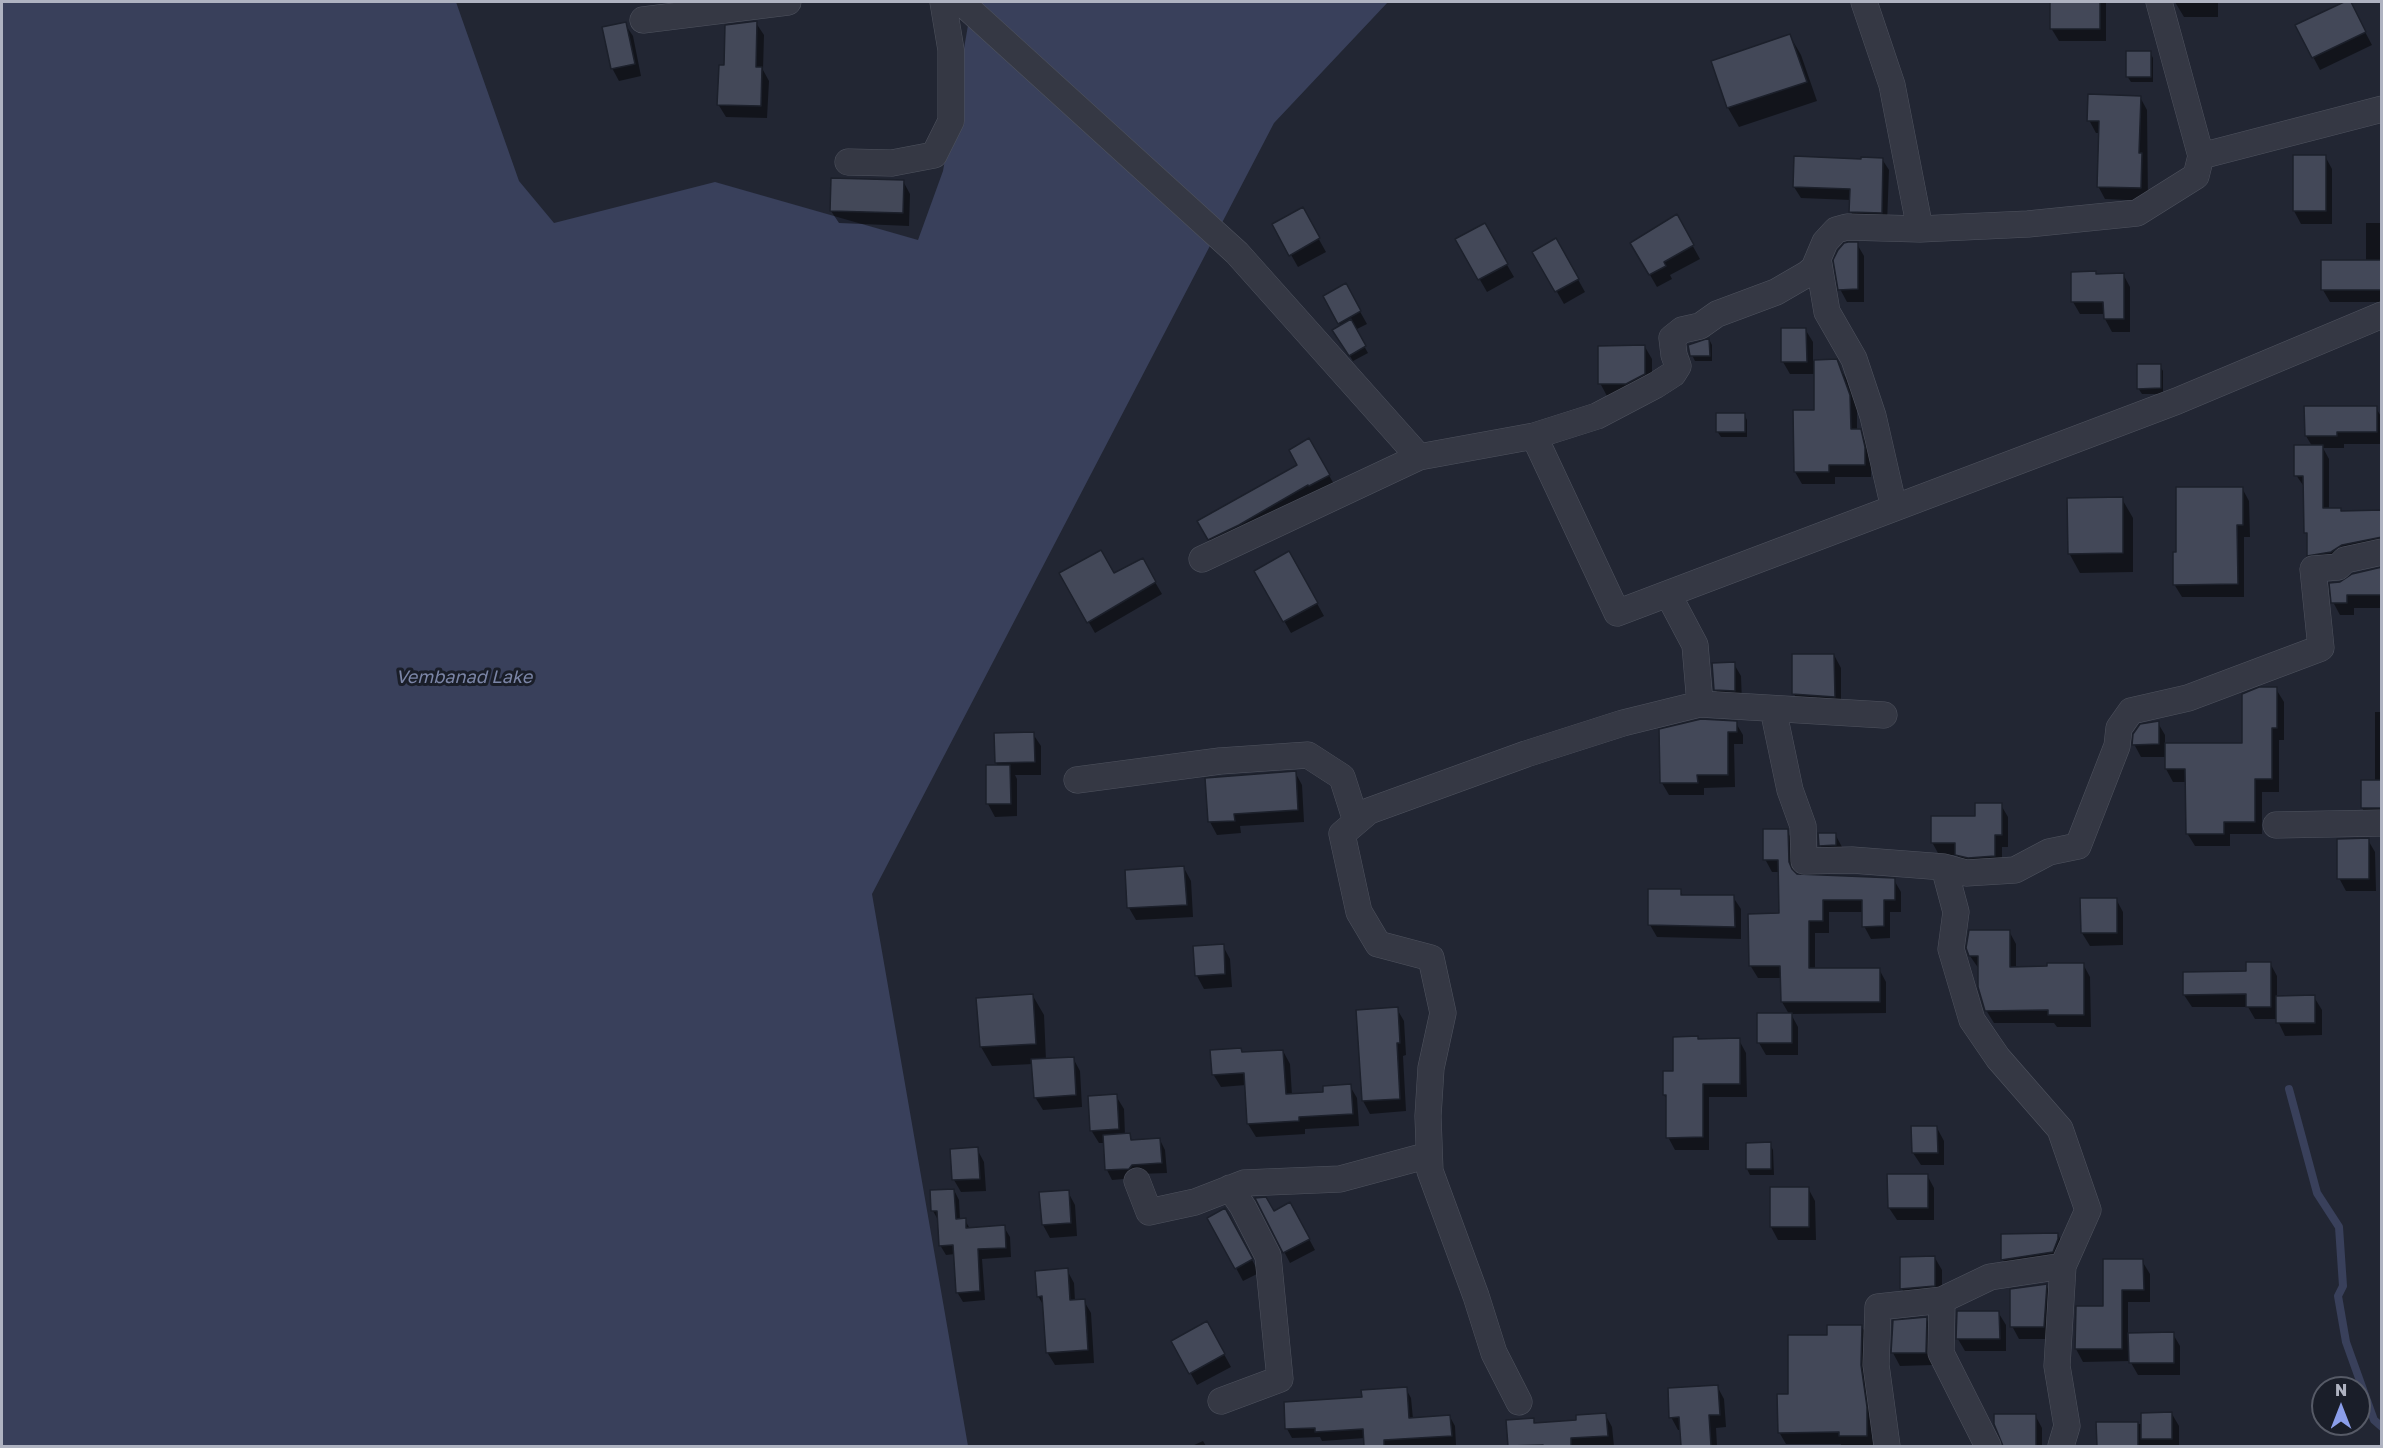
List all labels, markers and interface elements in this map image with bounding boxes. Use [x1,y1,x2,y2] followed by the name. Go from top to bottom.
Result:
[396,666,532,688] water label: Vembanad Lake
[2311,1376,2371,1436] north arrow
[2335,1380,2347,1400] text: N

